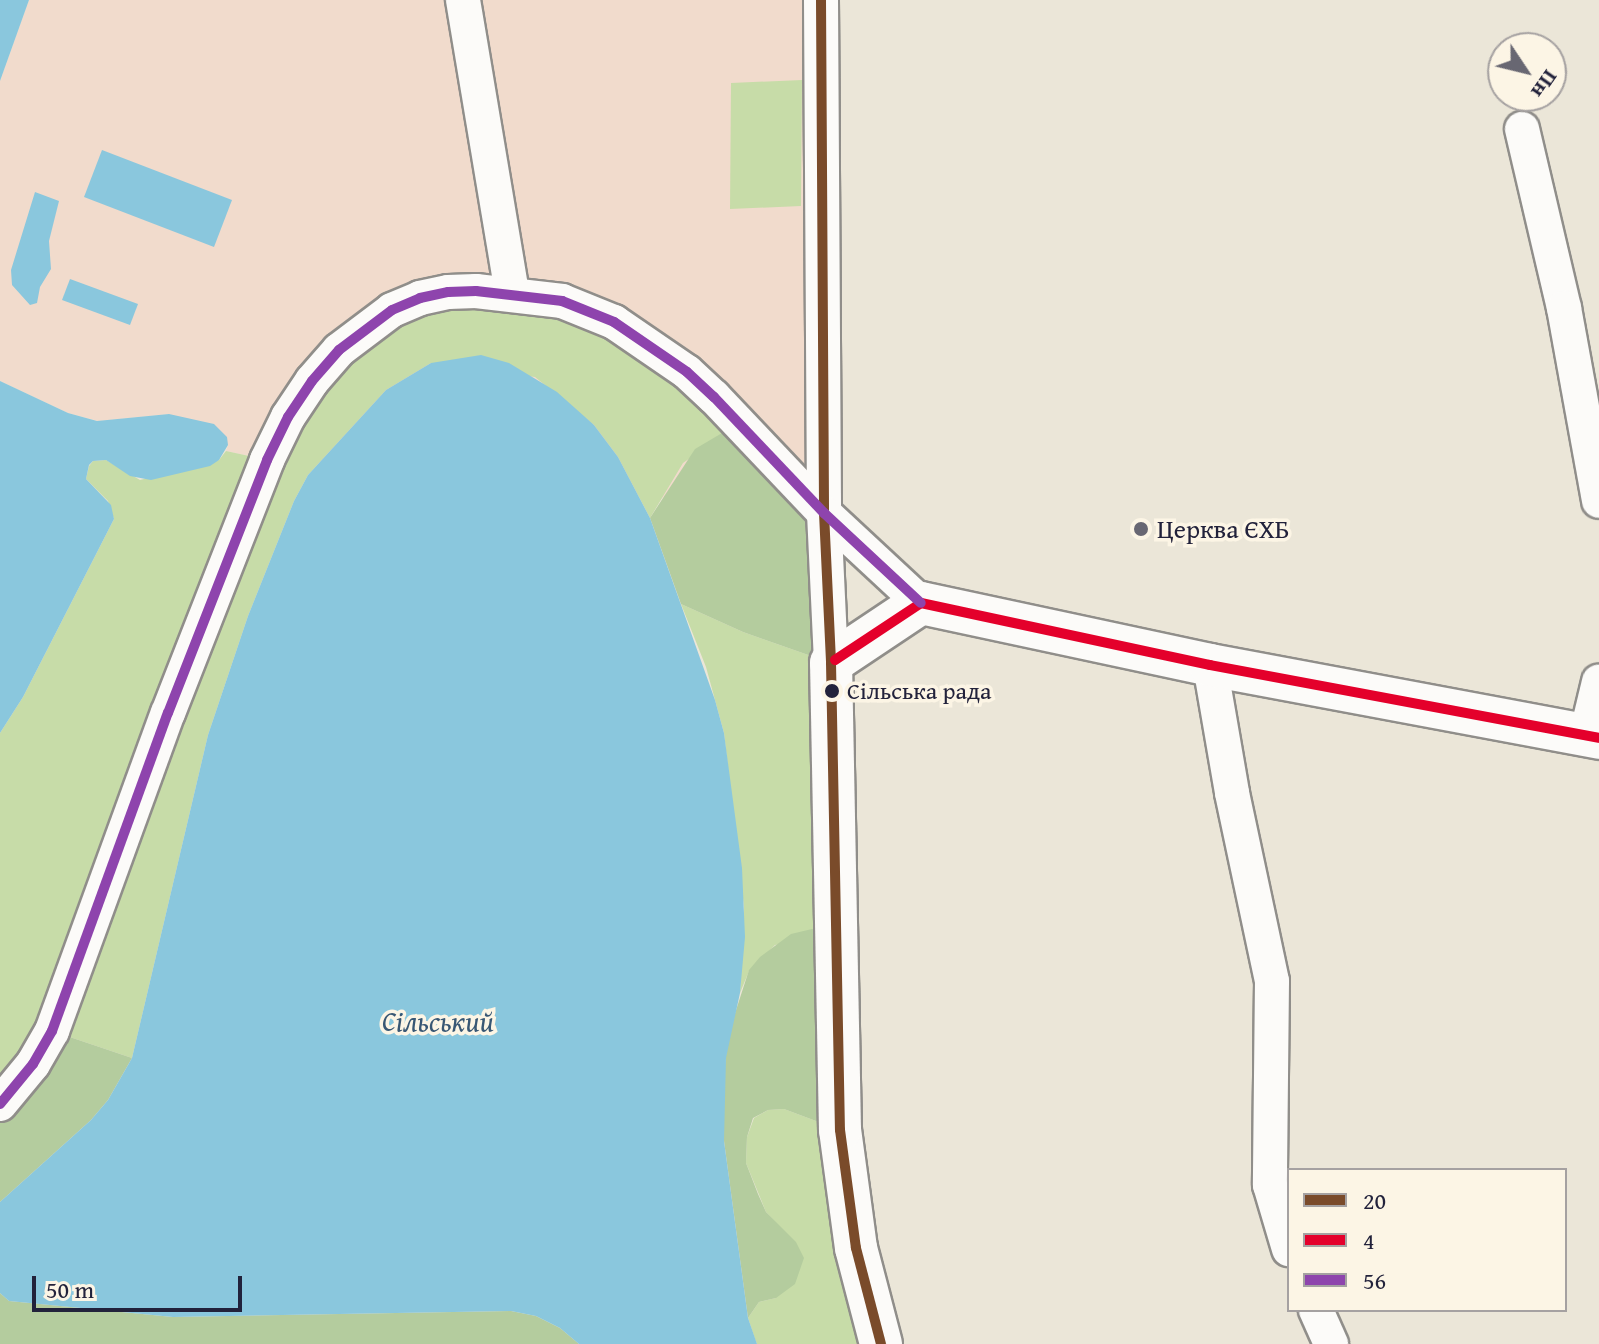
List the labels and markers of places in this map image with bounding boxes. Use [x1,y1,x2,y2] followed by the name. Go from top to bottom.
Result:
[1157,513,1290,545] place label: Церква ЄХБ
[1132,520,1150,538] marker: Церква ЄХБ
[847,677,991,705] place label: Сільська рада
[824,683,840,699] marker: Сільська рада

